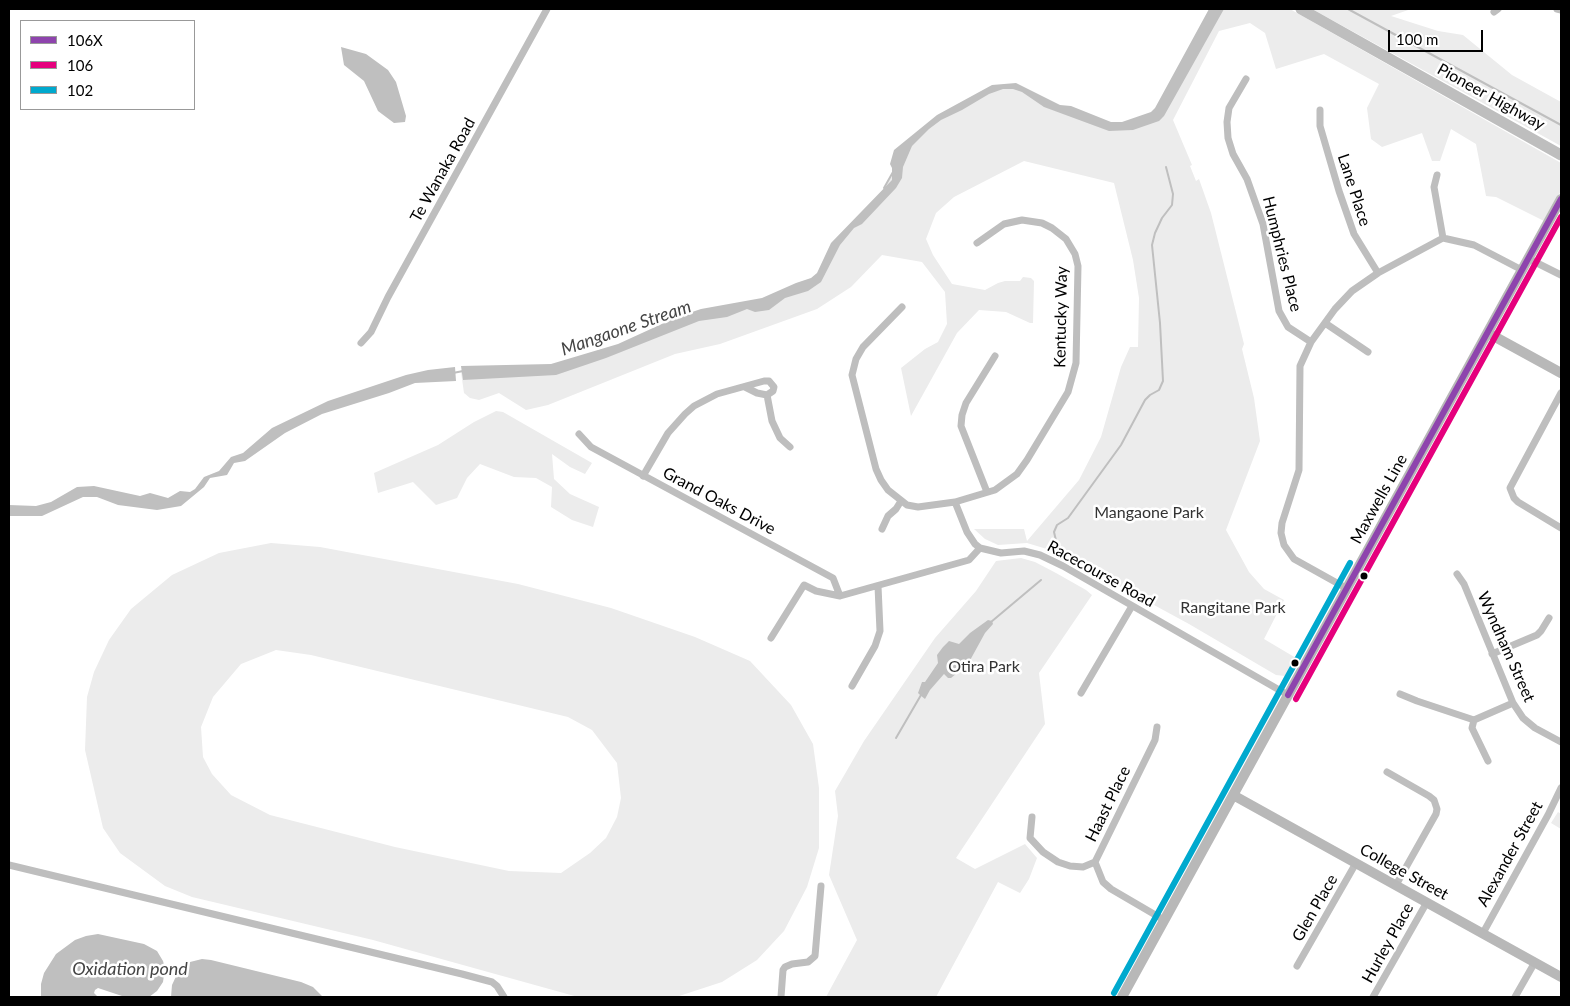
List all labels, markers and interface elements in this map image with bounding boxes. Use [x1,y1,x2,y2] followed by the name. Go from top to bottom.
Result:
[20,20,195,110] legend
[1390,20,1485,52] scale bar
[1396,30,1438,48] text: 100 m
[67,31,103,49] text: 106X
[67,56,93,74] text: 106
[1434,60,1548,134] street label: Pioneer Highway
[67,81,93,99] text: 102
[406,115,480,225] street label: Te Wanaka Road
[1333,151,1375,229] street label: Lane Place
[1258,194,1306,314] street label: Humphries Place
[1051,266,1071,368] street label: Kentucky Way
[558,296,694,360] water label: Mangaone Stream
[1346,451,1412,547] street label: Maxwells Line
[659,463,779,539] street label: Grand Oaks Drive
[1094,503,1204,523] park label: Mangaone Park
[1044,537,1158,611] street label: Racecourse Road
[1359,571,1369,581] unlabelled marker
[1473,589,1539,705] street label: Wyndham Street
[1180,598,1286,618] park label: Rangitane Park
[948,657,1020,677] park label: Otira Park
[1290,658,1300,668] unlabelled marker
[1081,763,1135,845] street label: Haast Place
[1473,798,1547,910] street label: Alexander Street
[1356,840,1452,904] street label: College Street
[1288,871,1342,945] street label: Glen Place
[1358,900,1418,986] street label: Hurley Place
[72,958,188,980] water label: Oxidation pond

